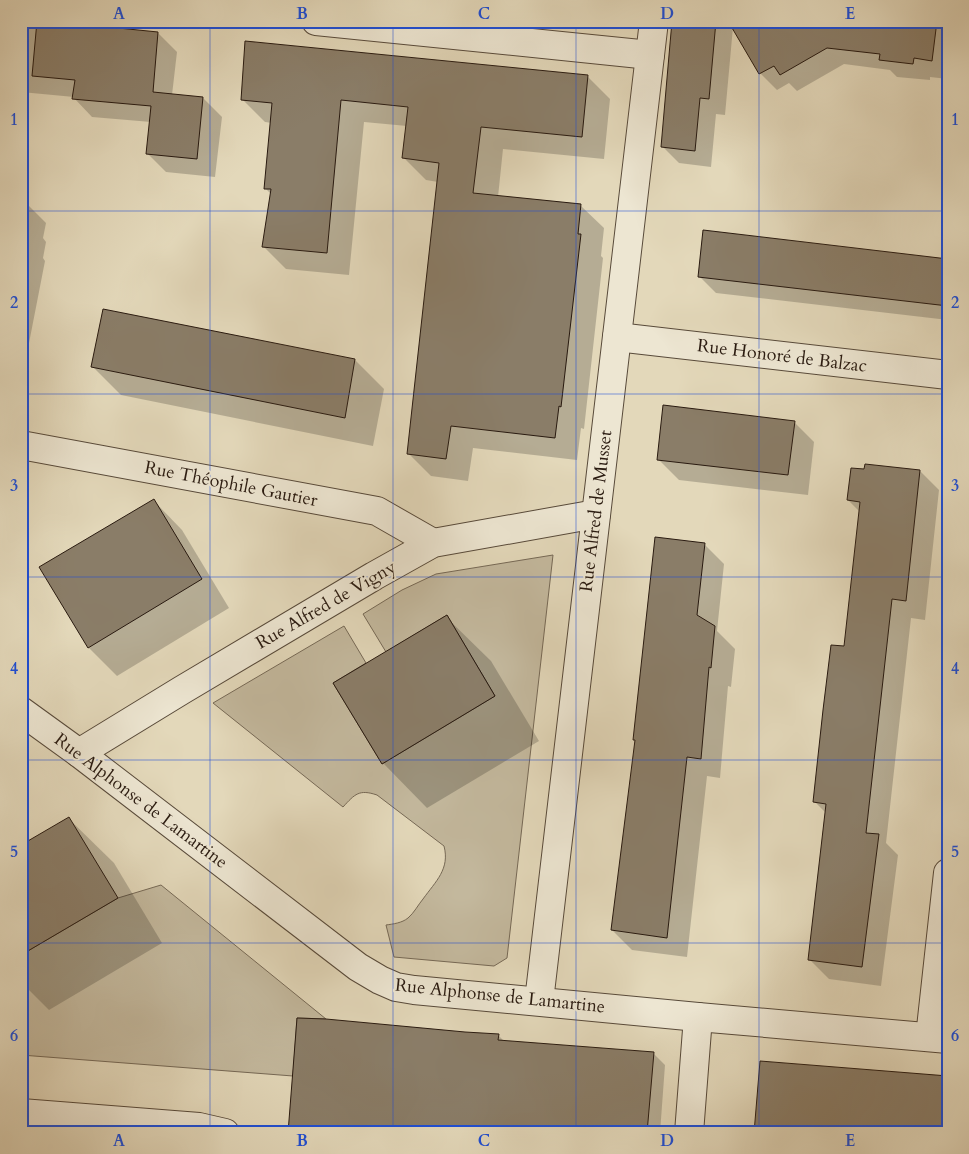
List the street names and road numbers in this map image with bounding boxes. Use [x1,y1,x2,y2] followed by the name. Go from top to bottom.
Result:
[696,333,868,379] street label: Rue Honoré de Balzac
[574,428,618,593] street label: Rue Alfred de Musset
[142,455,320,513] street label: Rue Théophile Gautier
[251,554,401,655] street label: Rue Alfred de Vigny
[49,727,233,875] street label: Rue Alphonse de Lamartine
[394,973,606,1019] street label: Rue Alphonse de Lamartine

